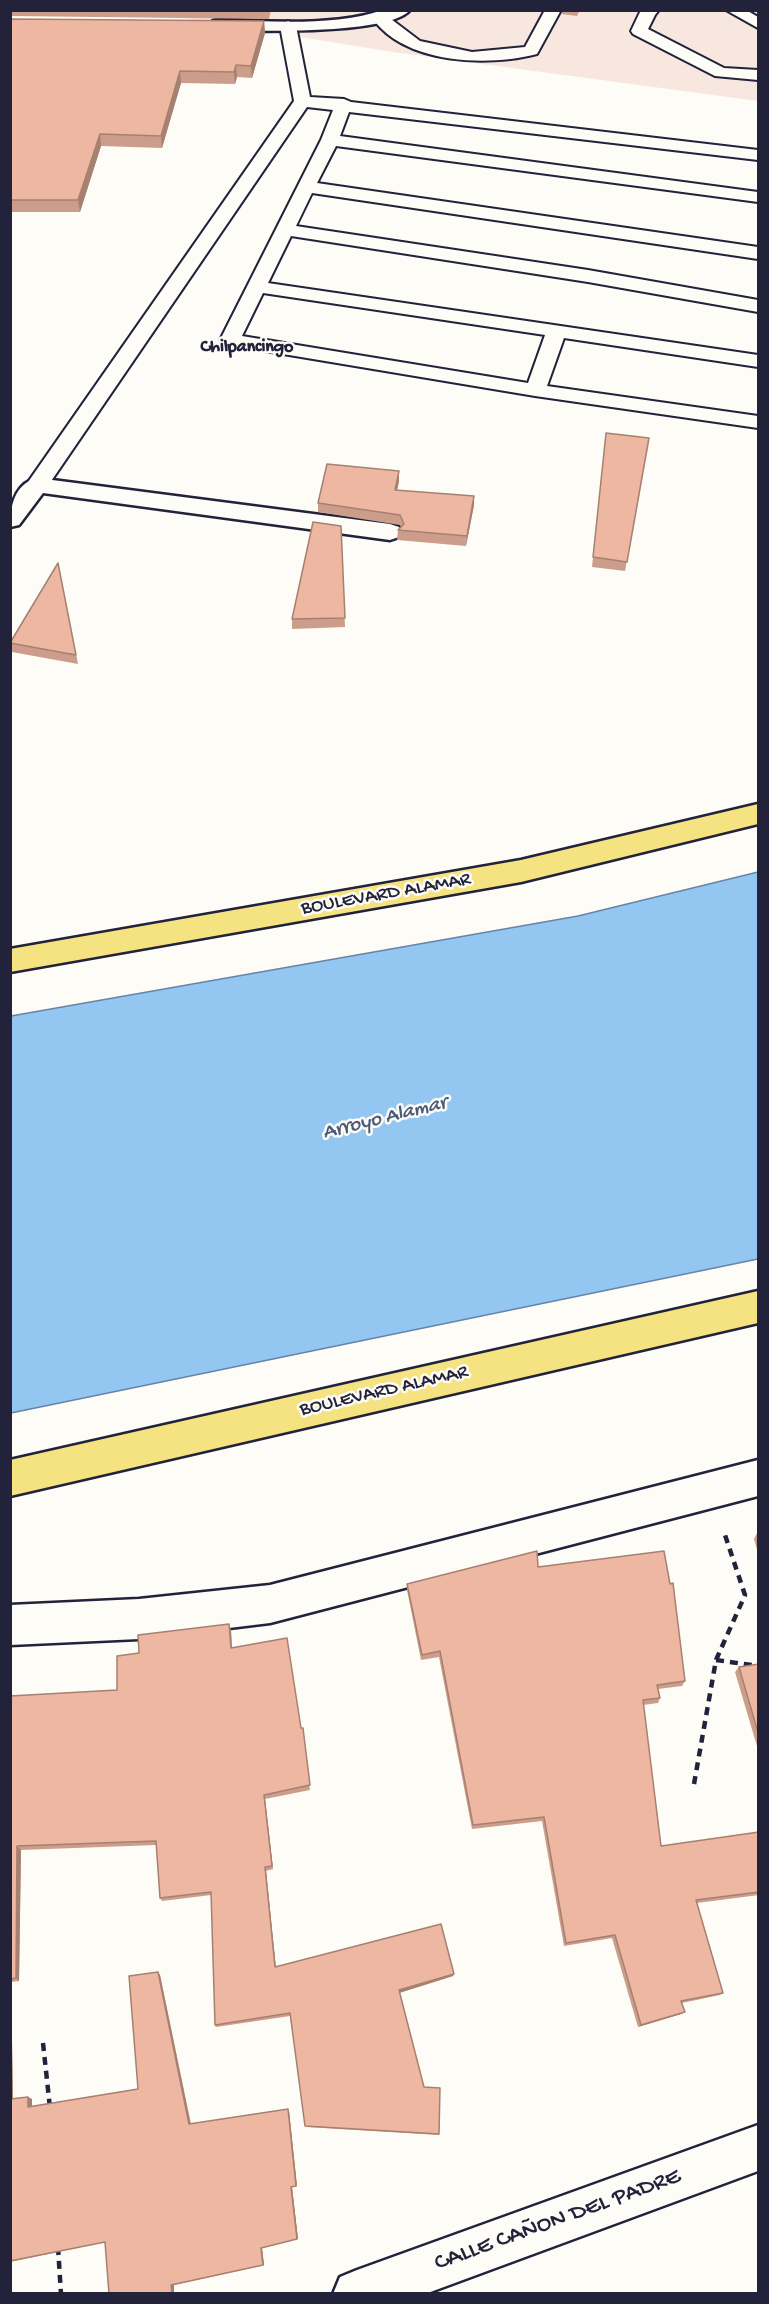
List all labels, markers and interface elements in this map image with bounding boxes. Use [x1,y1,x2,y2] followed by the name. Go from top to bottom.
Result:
[201,337,293,359] district label: Chilpancingo
[299,868,473,922] street label: BOULEVARD ALAMAR
[320,1091,450,1147] water label: Arroyo Alamar
[298,1361,470,1423] street label: BOULEVARD ALAMAR
[431,2163,685,2279] street label: CALLE CAÑON DEL PADRE

